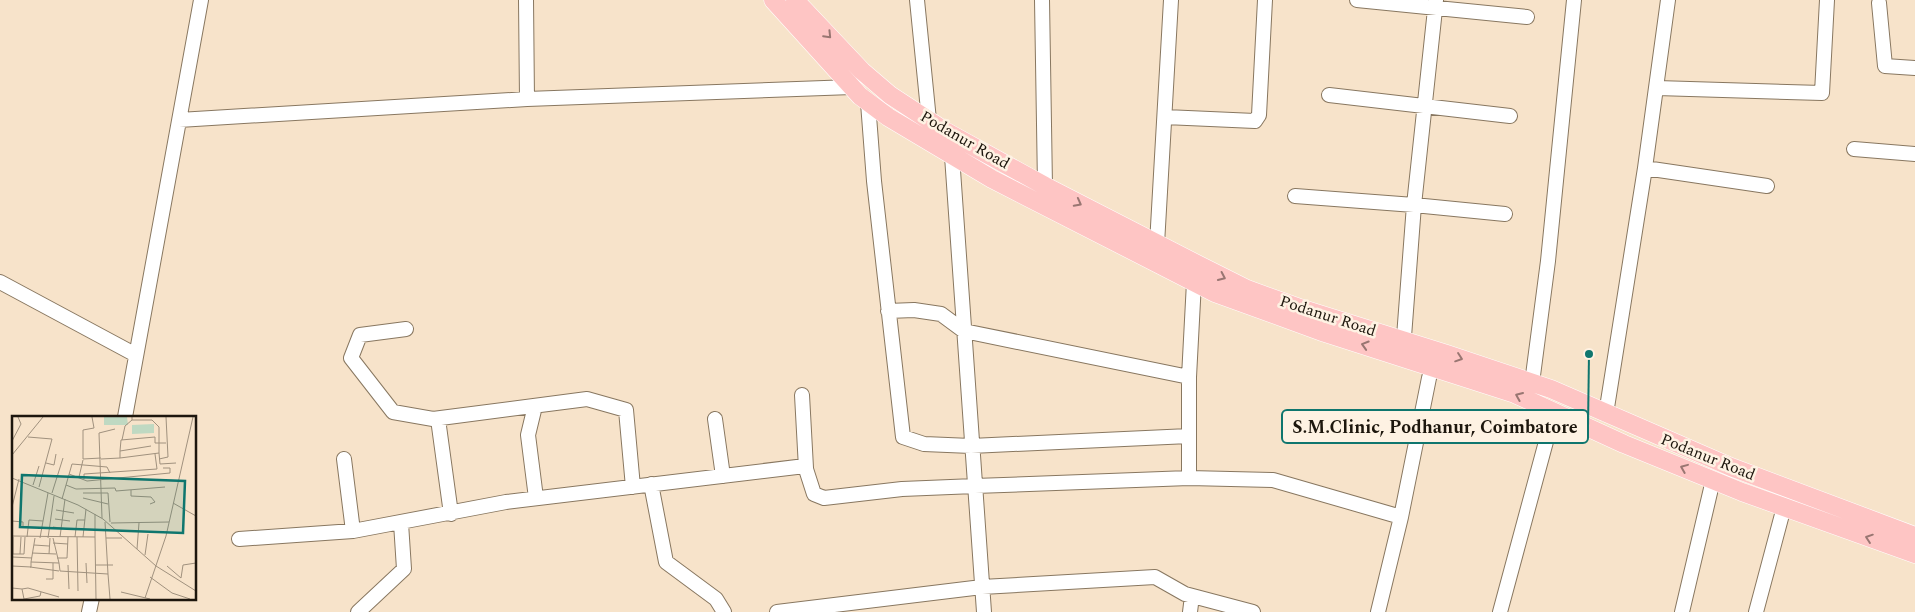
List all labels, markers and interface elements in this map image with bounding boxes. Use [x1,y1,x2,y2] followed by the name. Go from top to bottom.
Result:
[822,30,831,39] one-way arrow
[916,105,1014,175] street label: Podanur Road
[1072,197,1081,207] one-way arrow
[1217,270,1226,281] one-way arrow
[1277,289,1379,343] street label: Podanur Road
[1361,341,1370,351] one-way arrow
[1454,352,1462,362] one-way arrow
[1515,392,1524,403] one-way arrow
[1282,410,1588,443] callout: S.M.Clinic, Podhanur, Coimbatore
[1292,414,1578,441] text: S.M.Clinic, Podhanur, Coimbatore
[12,416,196,600] inset map
[1657,427,1759,487] street label: Podanur Road
[1680,464,1689,475] one-way arrow
[1865,534,1874,544] one-way arrow

